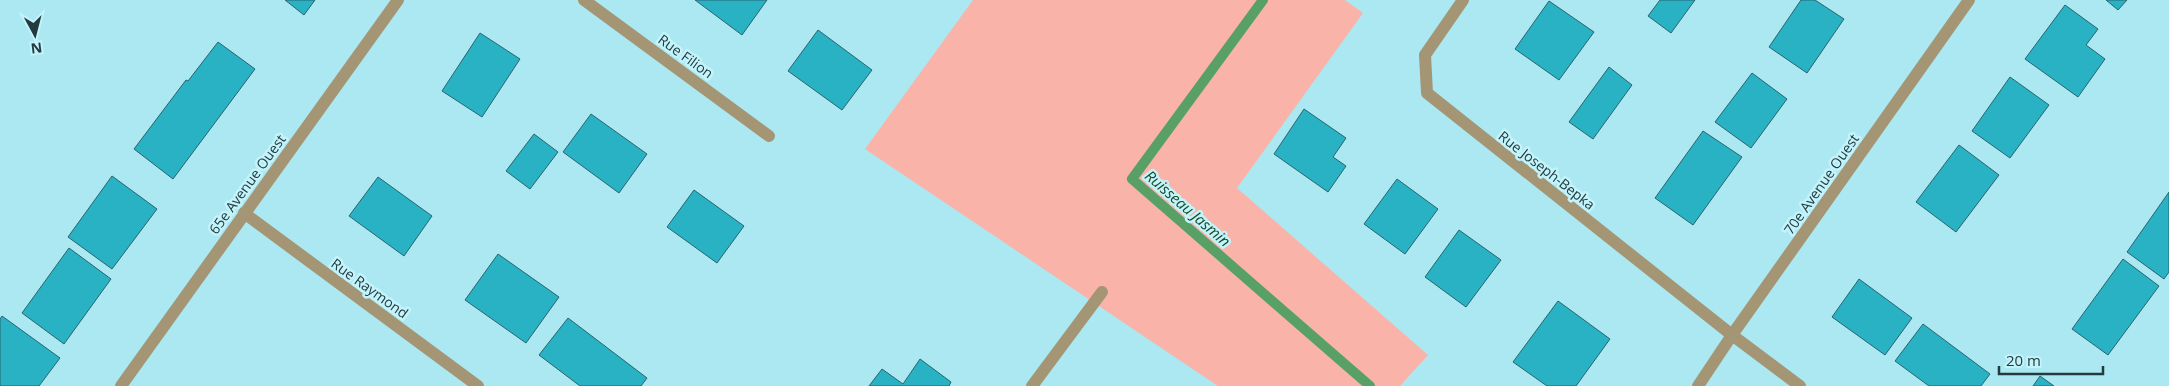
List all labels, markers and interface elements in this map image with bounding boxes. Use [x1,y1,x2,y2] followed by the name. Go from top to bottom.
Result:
[10,10,60,60] north arrow
[655,30,717,82] street label: Rue Filion
[30,38,43,59] text: N
[1495,126,1599,214] street label: Rue Joseph-Bepka
[204,130,290,238] street label: 65e Avenue Ouest
[1779,130,1863,238] street label: 70e Avenue Ouest
[1141,165,1235,251] water label: Ruisseau Jasmin
[328,254,412,322] street label: Rue Raymond
[1999,344,2103,376] scale bar
[2006,350,2041,370] text: 20 m

